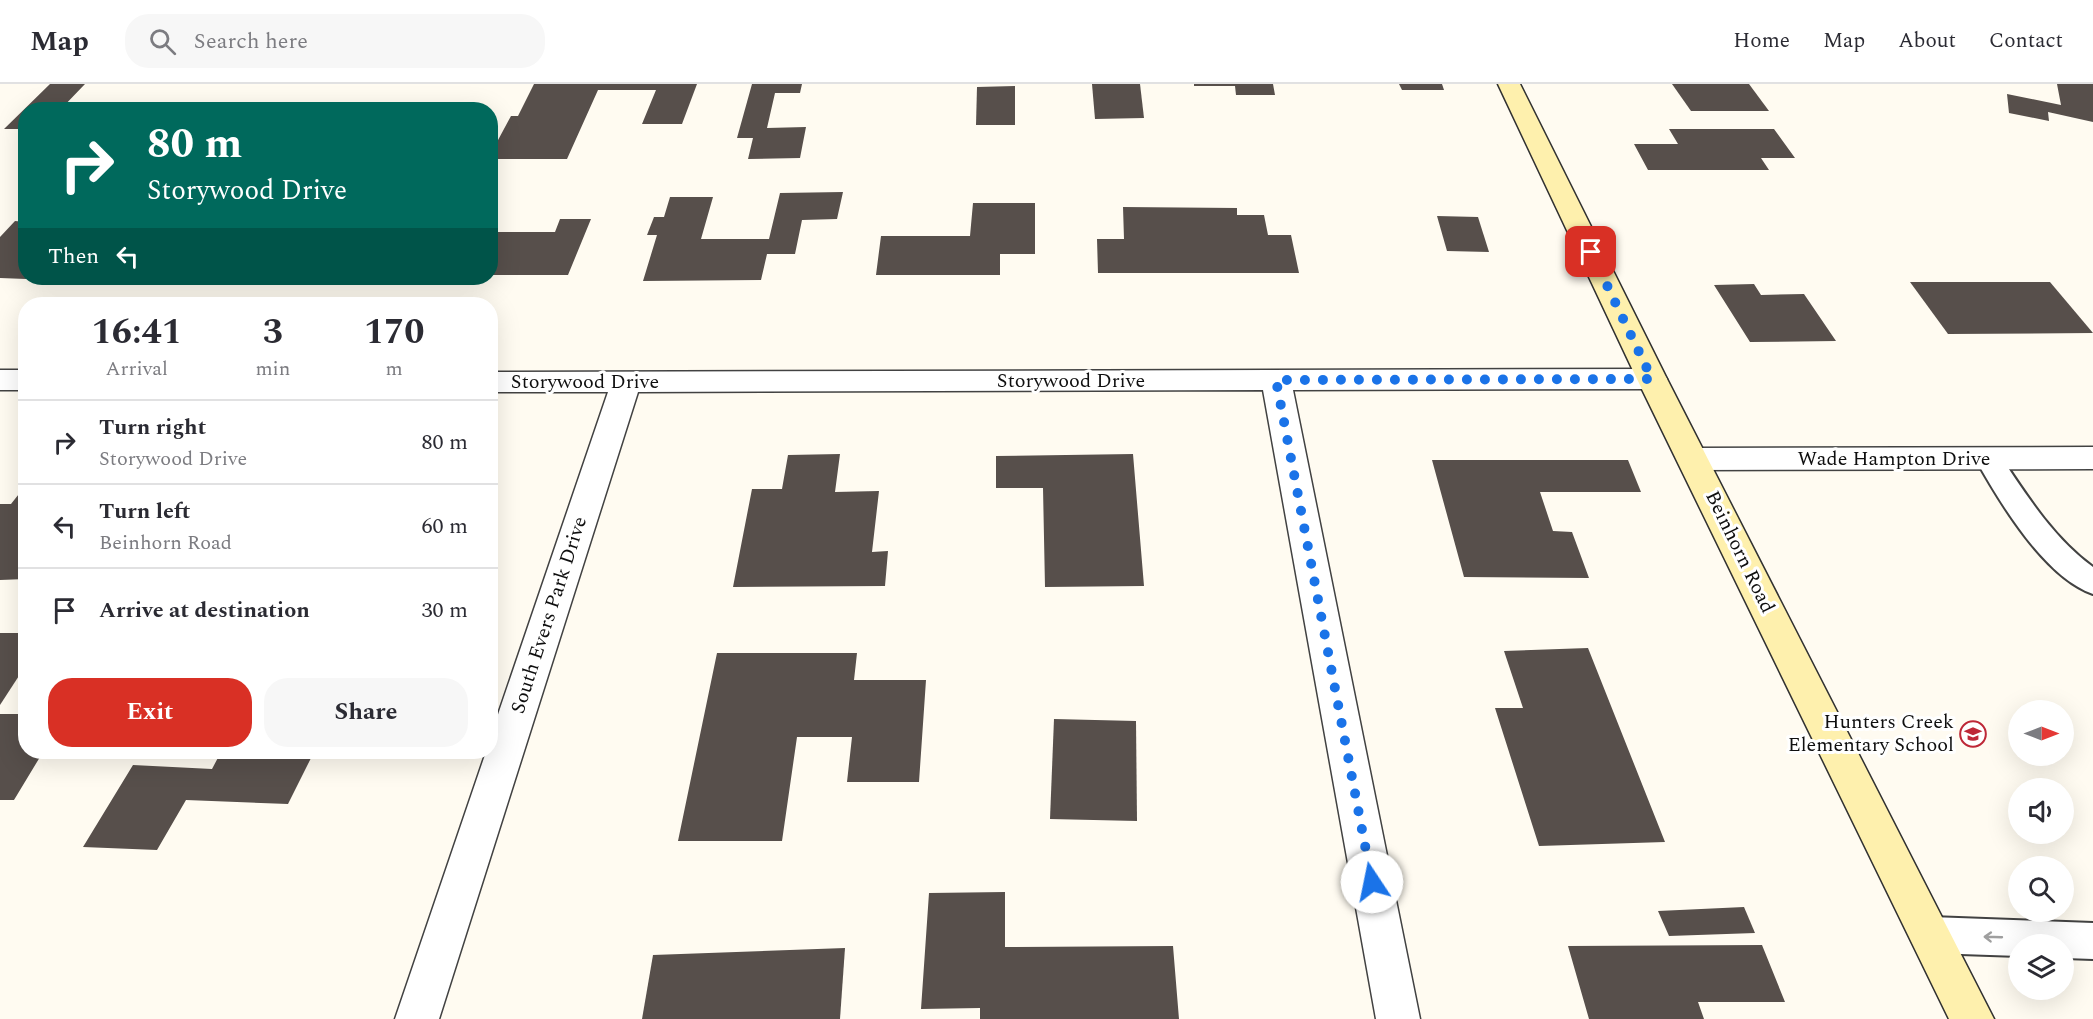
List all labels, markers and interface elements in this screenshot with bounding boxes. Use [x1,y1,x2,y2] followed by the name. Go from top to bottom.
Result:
[125,14,545,68] search box
[30,20,89,63] text: Map
[146,25,179,58] icon: search
[194,25,308,58] text: Search here
[1733,25,1790,57] text: Home
[1823,25,1865,57] text: Map
[1898,25,1956,57] text: About
[1989,25,2063,57] text: Contact
[147,113,242,176] text: 80 m
[48,126,126,204] icon: right
[147,170,347,212] text: Storywood Drive
[1565,226,1616,277] pin
[1574,235,1607,268] icon: arrive
[48,240,99,273] text: Then
[111,240,144,273] icon: left
[91,305,182,360] text: 16:41
[263,305,283,360] text: 3
[364,305,424,360] text: 170
[106,354,168,384] text: Arrival
[255,354,290,384] text: min
[386,354,403,384] text: m
[997,366,1145,396] street label: Storywood Drive
[511,367,659,397] street label: Storywood Drive
[99,411,206,444] text: Turn right
[48,426,81,459] icon: right
[422,426,468,459] text: 80 m
[99,444,247,474] text: Storywood Drive
[1798,444,1990,474] street label: Wade Hampton Drive
[1697,486,1783,618] street label: Beinhorn Road
[99,495,191,528] text: Turn left
[48,510,81,543] icon: left
[422,510,468,543] text: 60 m
[503,512,595,718] street label: South Evers Park Drive
[99,528,232,558] text: Beinhorn Road
[48,594,81,627] icon: arrive
[99,594,310,627] text: Arrive at destination
[422,594,468,627] text: 30 m
[48,678,252,747] button: Exit
[264,678,468,747] button: Share
[2008,700,2074,766] north arrow
[2008,700,2074,1000] map controls
[1788,707,1954,760] place label: Hunters Creek Elementary School
[1958,719,1988,749] school or university icon: Hunters Creek Elementary School
[2008,778,2074,844] button: sound
[1340,850,1404,914] position arrow
[2008,856,2074,922] button: search
[1983,932,2003,943] one-way arrow
[2008,934,2074,1000] button: layers

